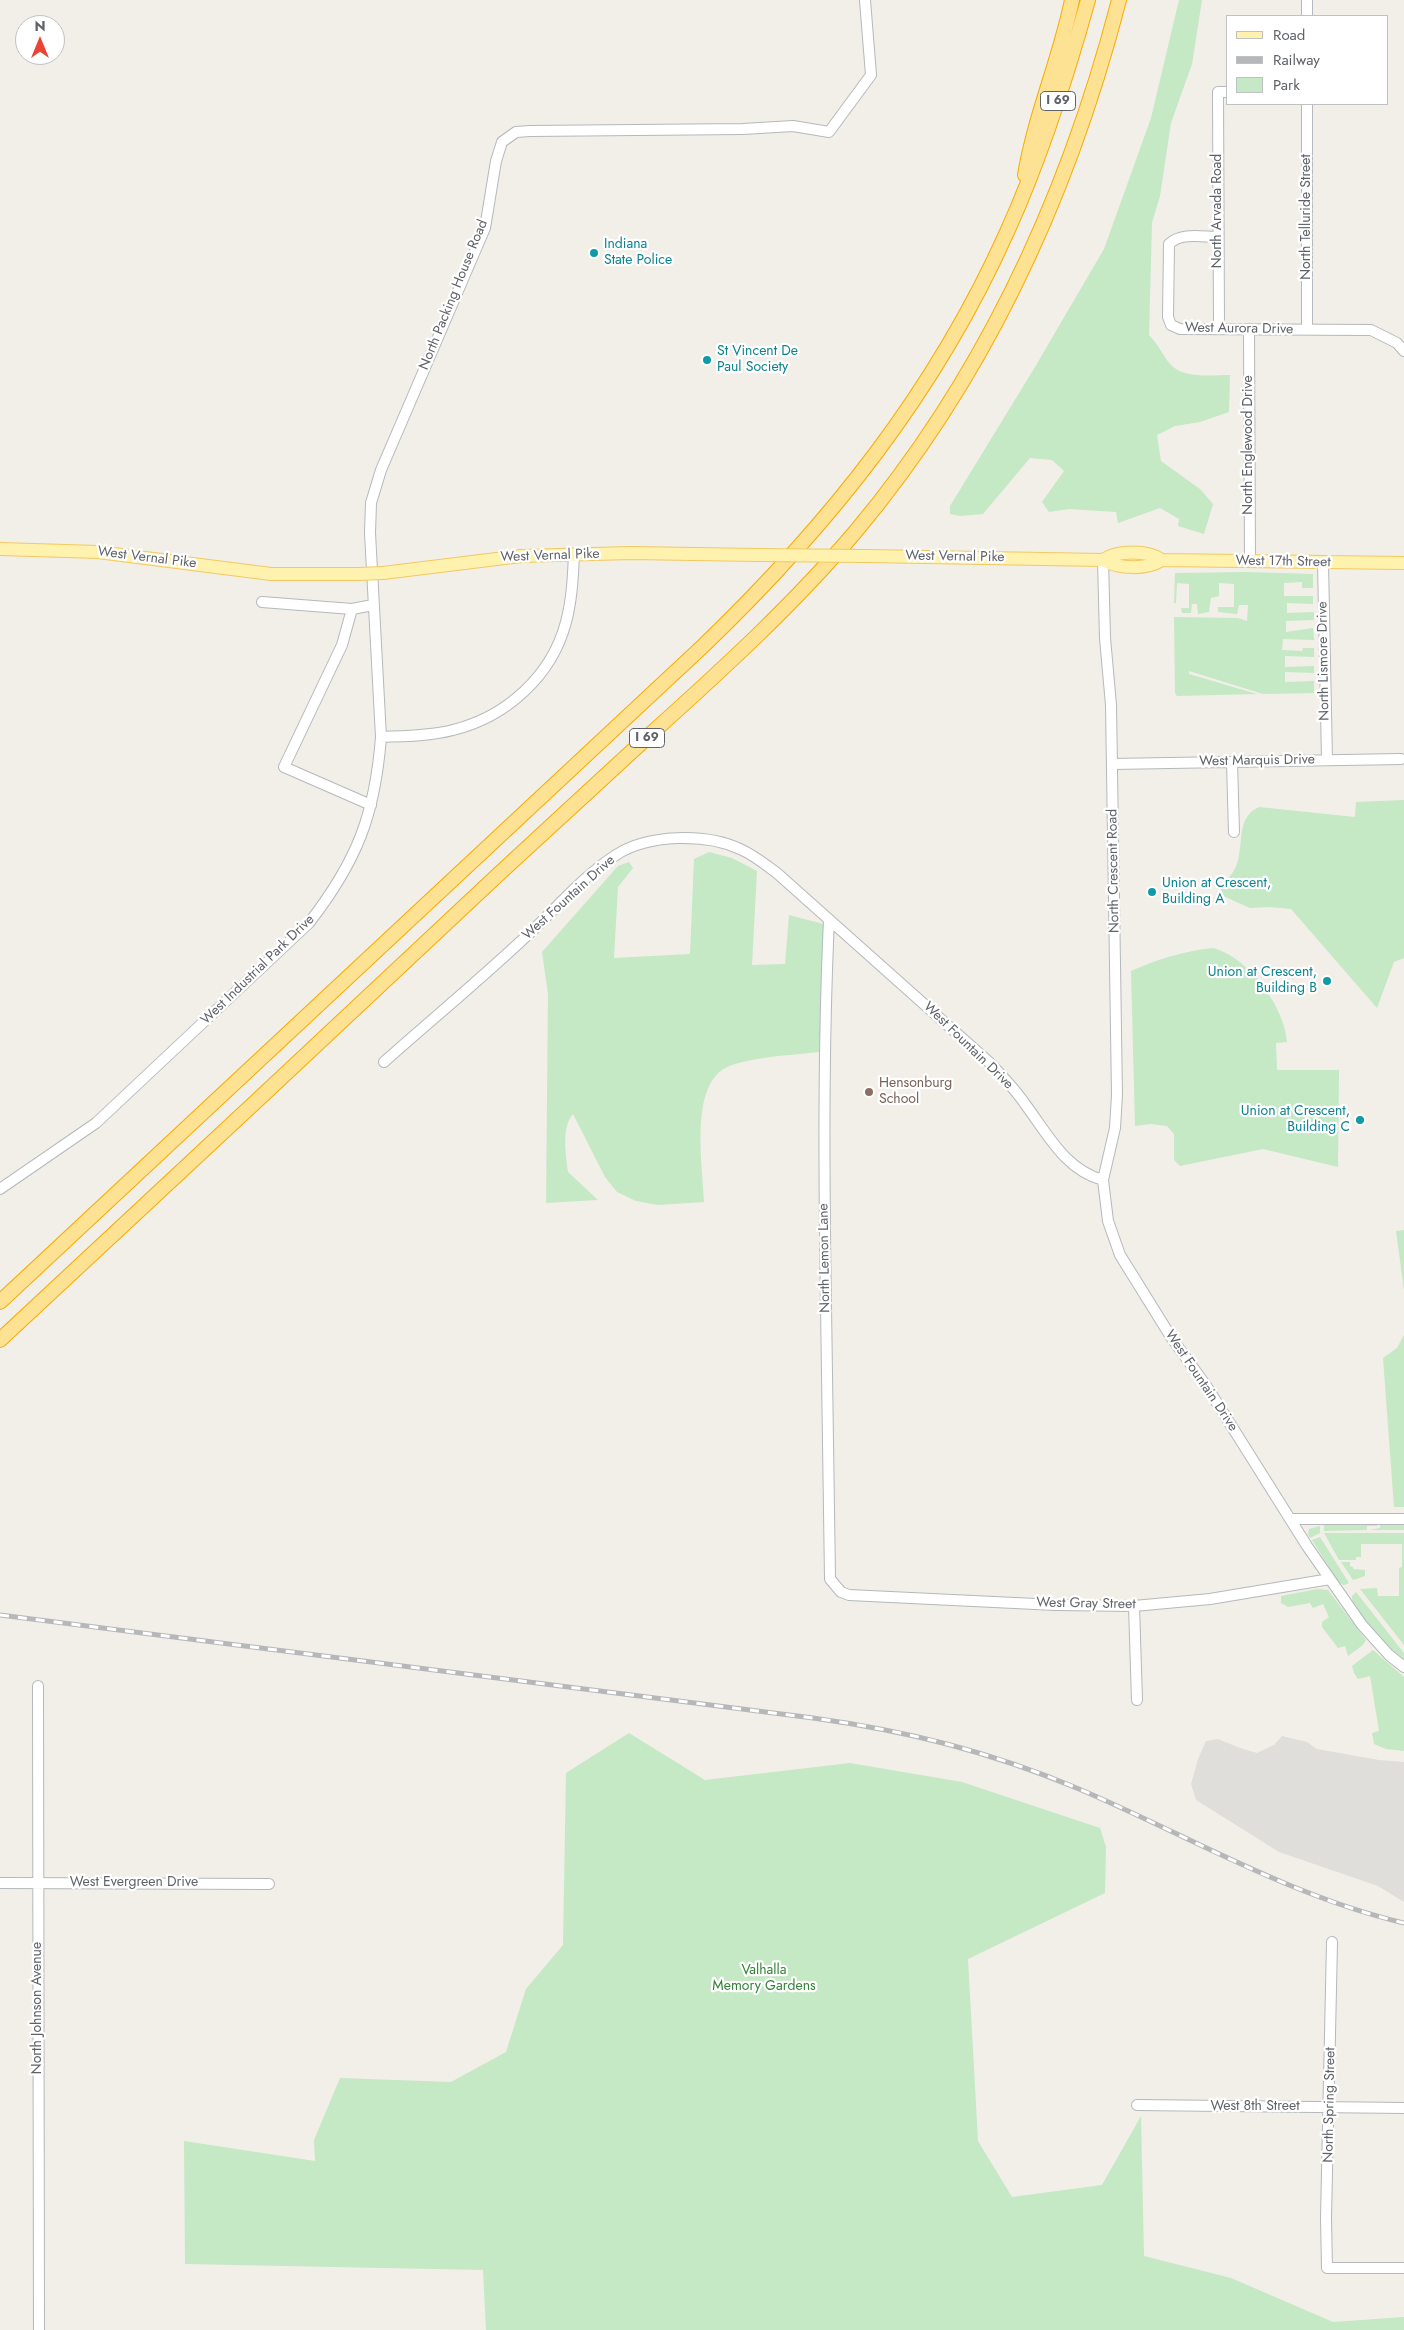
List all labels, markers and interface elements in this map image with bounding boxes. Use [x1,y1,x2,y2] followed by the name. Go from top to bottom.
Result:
[15,15,65,65] north arrow
[1226,15,1389,105] legend
[34,16,46,36] text: N
[1273,24,1305,46] text: Road
[1273,49,1320,71] text: Railway
[1273,74,1300,96] text: Park
[1040,92,1076,110] road number: I 69
[1210,154,1226,268] street label: North Arvada Road
[1299,154,1315,280] street label: North Telluride Street
[416,217,492,373] street label: North Packing House Road
[604,237,672,270] place label: Indiana State Police
[588,247,600,259] marker: Indiana State Police
[1185,320,1293,338] street label: West Aurora Drive
[717,344,798,377] place label: St Vincent De Paul Society
[701,354,713,366] marker: St Vincent De Paul Society
[1241,375,1257,515] street label: North Englewood Drive
[97,544,197,572] street label: West Vernal Pike
[500,546,600,566] street label: West Vernal Pike
[905,548,1005,566] street label: West Vernal Pike
[1235,553,1331,571] street label: West 17th Street
[1315,601,1333,721] street label: North Lismore Drive
[630,728,664,748] road number: I 69
[1199,752,1315,770] street label: West Marquis Drive
[1105,809,1123,933] street label: North Crescent Road
[519,852,619,944] street label: West Fountain Drive
[1162,876,1271,909] place label: Union at Crescent, Building A
[1146,886,1158,898] marker: Union at Crescent, Building A
[198,911,318,1029] street label: West Industrial Park Drive
[1208,965,1317,998] place label: Union at Crescent, Building B
[1321,975,1333,987] marker: Union at Crescent, Building B
[920,999,1016,1093] street label: West Fountain Drive
[879,1076,952,1108] place label: Hensonburg School
[863,1086,875,1098] marker: Hensonburg School
[1241,1104,1350,1136] place label: Union at Crescent, Building C
[1354,1114,1366,1126] marker: Union at Crescent, Building C
[816,1203,834,1313] street label: North Lemon Lane
[1161,1327,1241,1435] street label: West Fountain Drive
[1036,1595,1136,1613] street label: West Gray Street
[70,1875,198,1891] street label: West Evergreen Drive
[30,1942,46,2074] street label: North Johnson Avenue
[712,1963,816,1995] park label: Valhalla Memory Gardens
[1321,2047,1339,2163] street label: North Spring Street
[1210,2099,1300,2115] street label: West 8th Street

